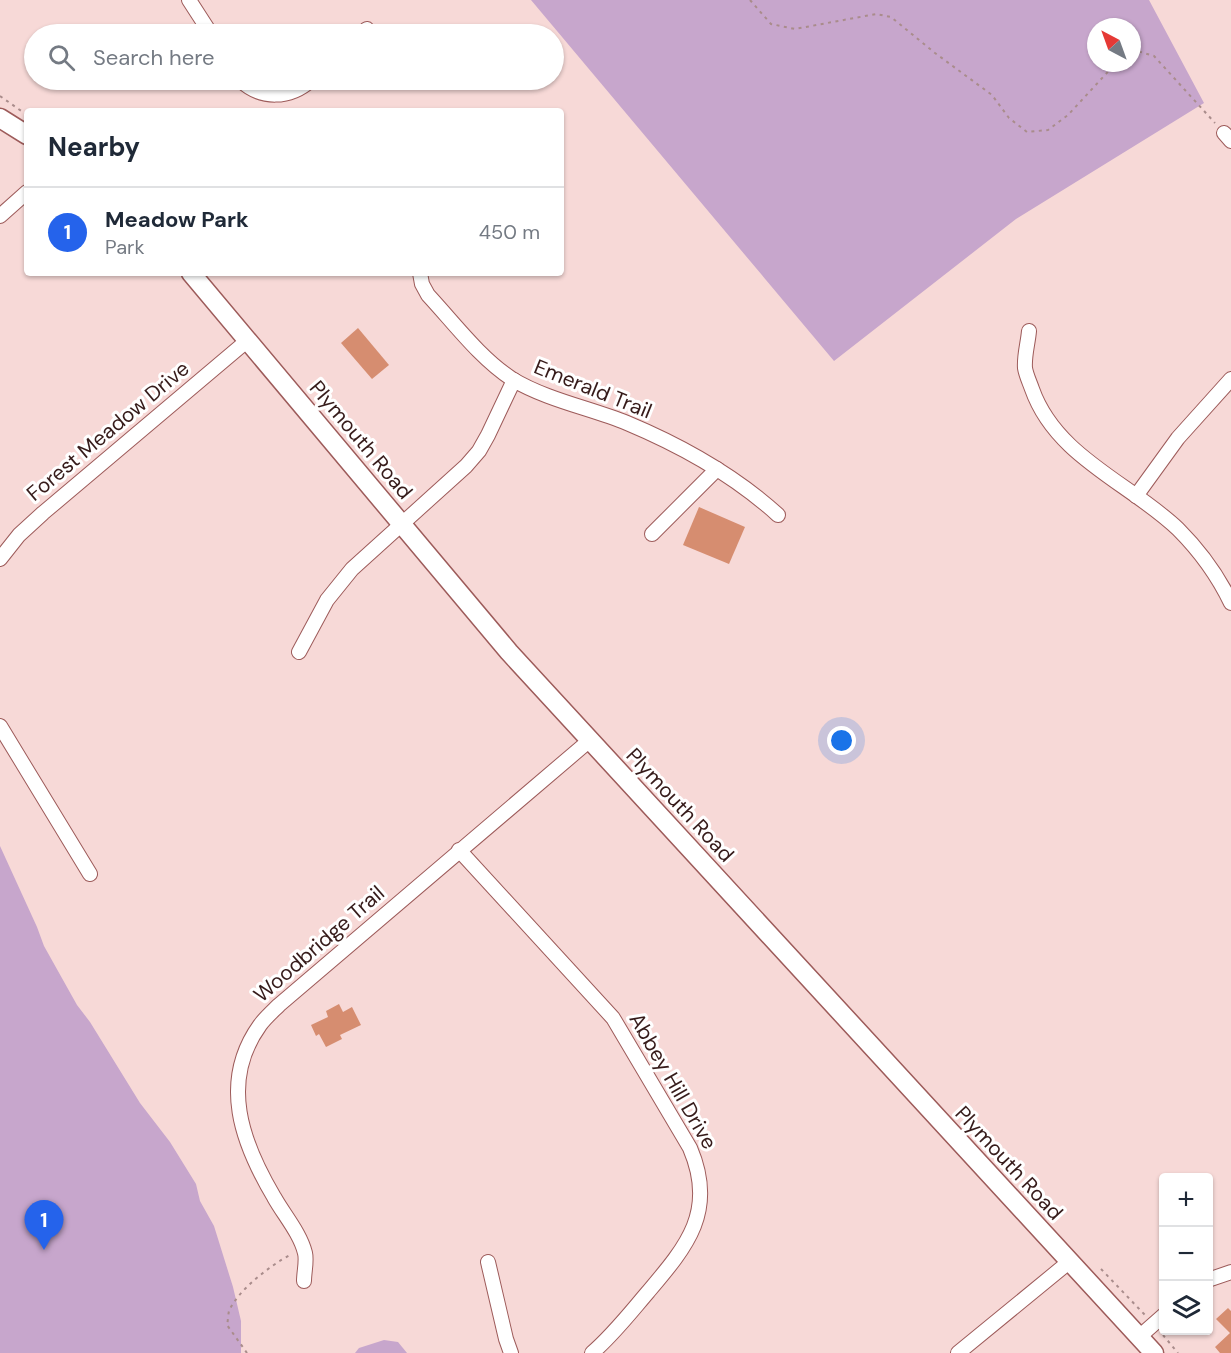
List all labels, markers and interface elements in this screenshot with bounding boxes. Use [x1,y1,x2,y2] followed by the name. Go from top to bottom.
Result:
[1087,18,1141,72] north arrow
[24,24,564,90] search box
[45,41,78,74] icon: search
[93,43,214,72] text: Search here
[48,130,140,164] text: Nearby
[105,205,249,234] text: Meadow Park
[64,219,71,245] text: 1
[479,219,540,245] text: 450 m
[105,234,145,260] text: Park
[530,353,656,425] street label: Emerald Trail
[21,355,195,507] street label: Forest Meadow Drive
[303,375,419,505] street label: Plymouth Road
[827,726,856,755] your location
[620,742,740,868] street label: Plymouth Road
[248,879,390,1009] street label: Woodbridge Trail
[623,1008,723,1154] street label: Abbey Hill Drive
[949,1100,1069,1226] street label: Plymouth Road
[1159,1173,1213,1335] map controls
[1159,1173,1213,1227] button: +
[24,1200,63,1250] pin: 1
[1159,1227,1213,1281] button: −
[1159,1281,1213,1335] button: layers

